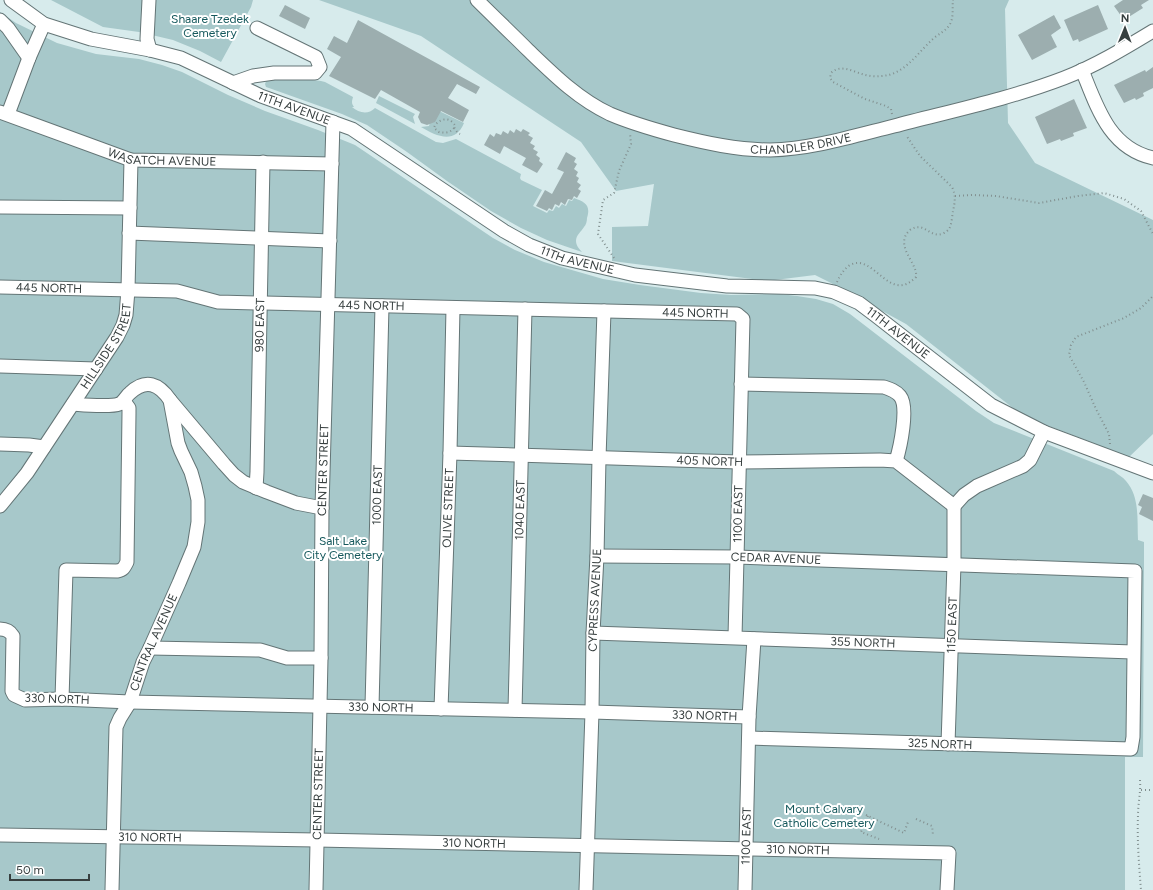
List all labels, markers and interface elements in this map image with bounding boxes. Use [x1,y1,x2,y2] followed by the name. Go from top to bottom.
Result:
[1105,8,1145,48] north arrow
[171,12,249,40] park label: Shaare Tzedek Cemetery
[1121,12,1130,25] text: N
[255,88,332,128] street label: 11TH AVENUE
[750,130,853,157] street label: CHANDLER DRIVE
[106,145,217,169] street label: WASATCH AVENUE
[538,243,616,277] street label: 11TH AVENUE
[16,280,82,296] street label: 445 NORTH
[252,298,267,352] street label: 980 EAST
[338,298,405,313] street label: 445 NORTH
[78,303,134,392] street label: HILLSIDE STREET
[863,304,932,362] street label: 11TH AVENUE
[662,305,729,321] street label: 445 NORTH
[315,424,331,516] street label: CENTER STREET
[676,453,743,469] street label: 405 NORTH
[370,464,385,525] street label: 1000 EAST
[440,468,456,548] street label: OLIVE STREET
[512,480,528,540] street label: 1040 EAST
[730,485,746,543] street label: 1100 EAST
[304,534,383,562] park label: Salt Lake City Cemetery
[586,548,604,652] street label: CYPRESS AVENUE
[731,550,821,567] street label: CEDAR AVENUE
[127,591,180,693] street label: CENTRAL AVENUE
[944,596,960,654] street label: 1150 EAST
[830,634,896,651] street label: 355 NORTH
[24,691,90,707] street label: 330 NORTH
[348,700,414,715] street label: 330 NORTH
[672,708,738,724] street label: 330 NORTH
[907,736,973,752] street label: 325 NORTH
[310,748,326,840] street label: CENTER STREET
[773,802,875,830] park label: Mount Calvary Catholic Cemetery
[739,807,754,865] street label: 1100 EAST
[118,830,182,845] street label: 310 NORTH
[442,836,506,851] street label: 310 NORTH
[766,842,830,858] street label: 310 NORTH
[10,856,89,882] scale bar
[16,863,44,877] text: 50 m

